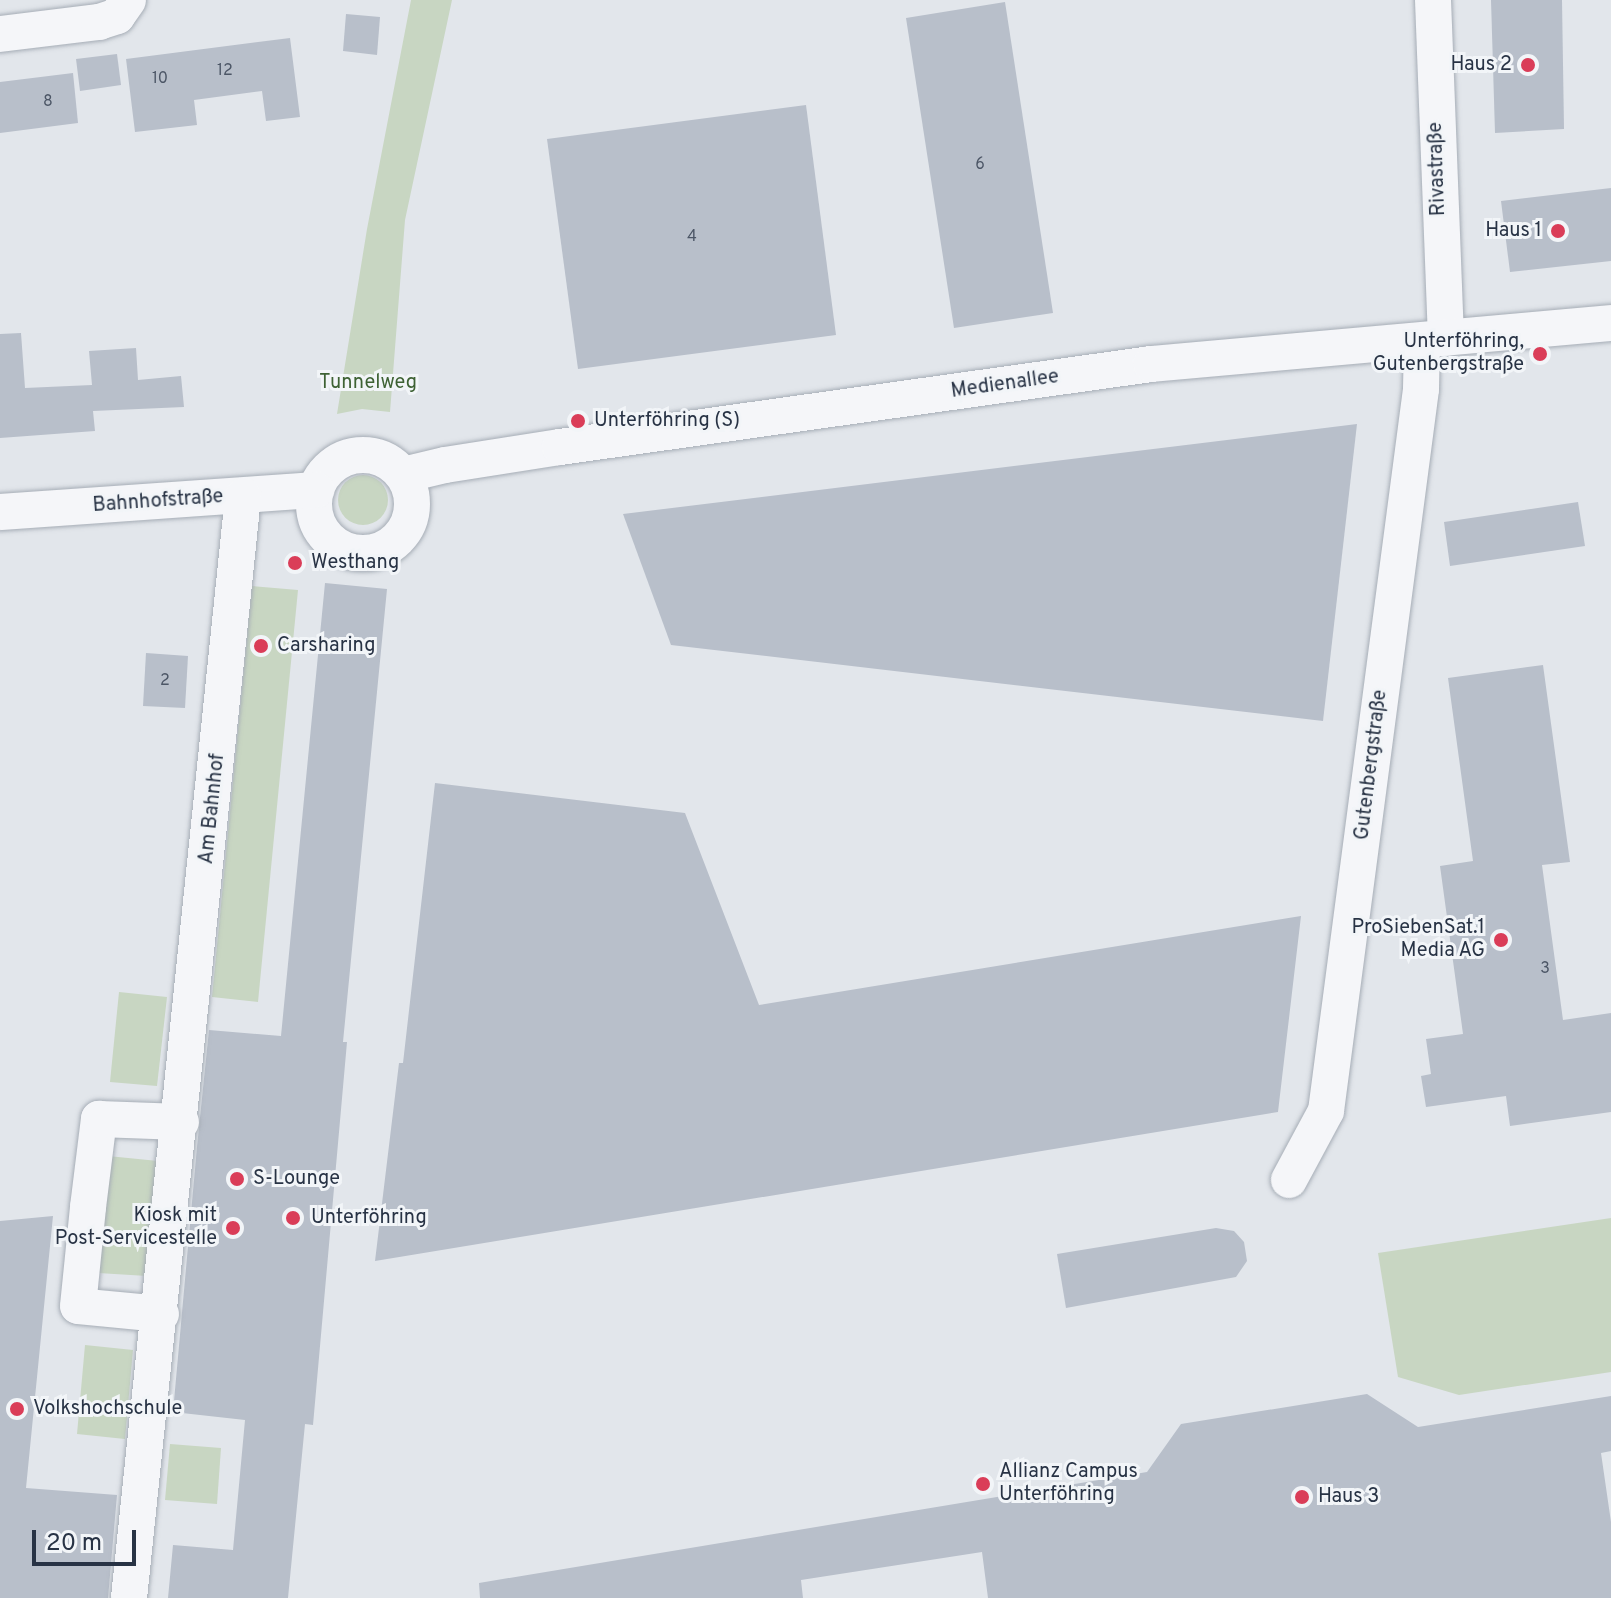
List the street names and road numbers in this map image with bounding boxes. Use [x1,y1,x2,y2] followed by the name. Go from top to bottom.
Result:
[1424,121,1452,217] street label: Rivastraße
[949,366,1061,404] street label: Medienallee
[92,485,224,519] street label: Bahnhofstraße
[1351,688,1393,842] street label: Gutenbergstraße
[195,753,231,865] street label: Am Bahnhof

